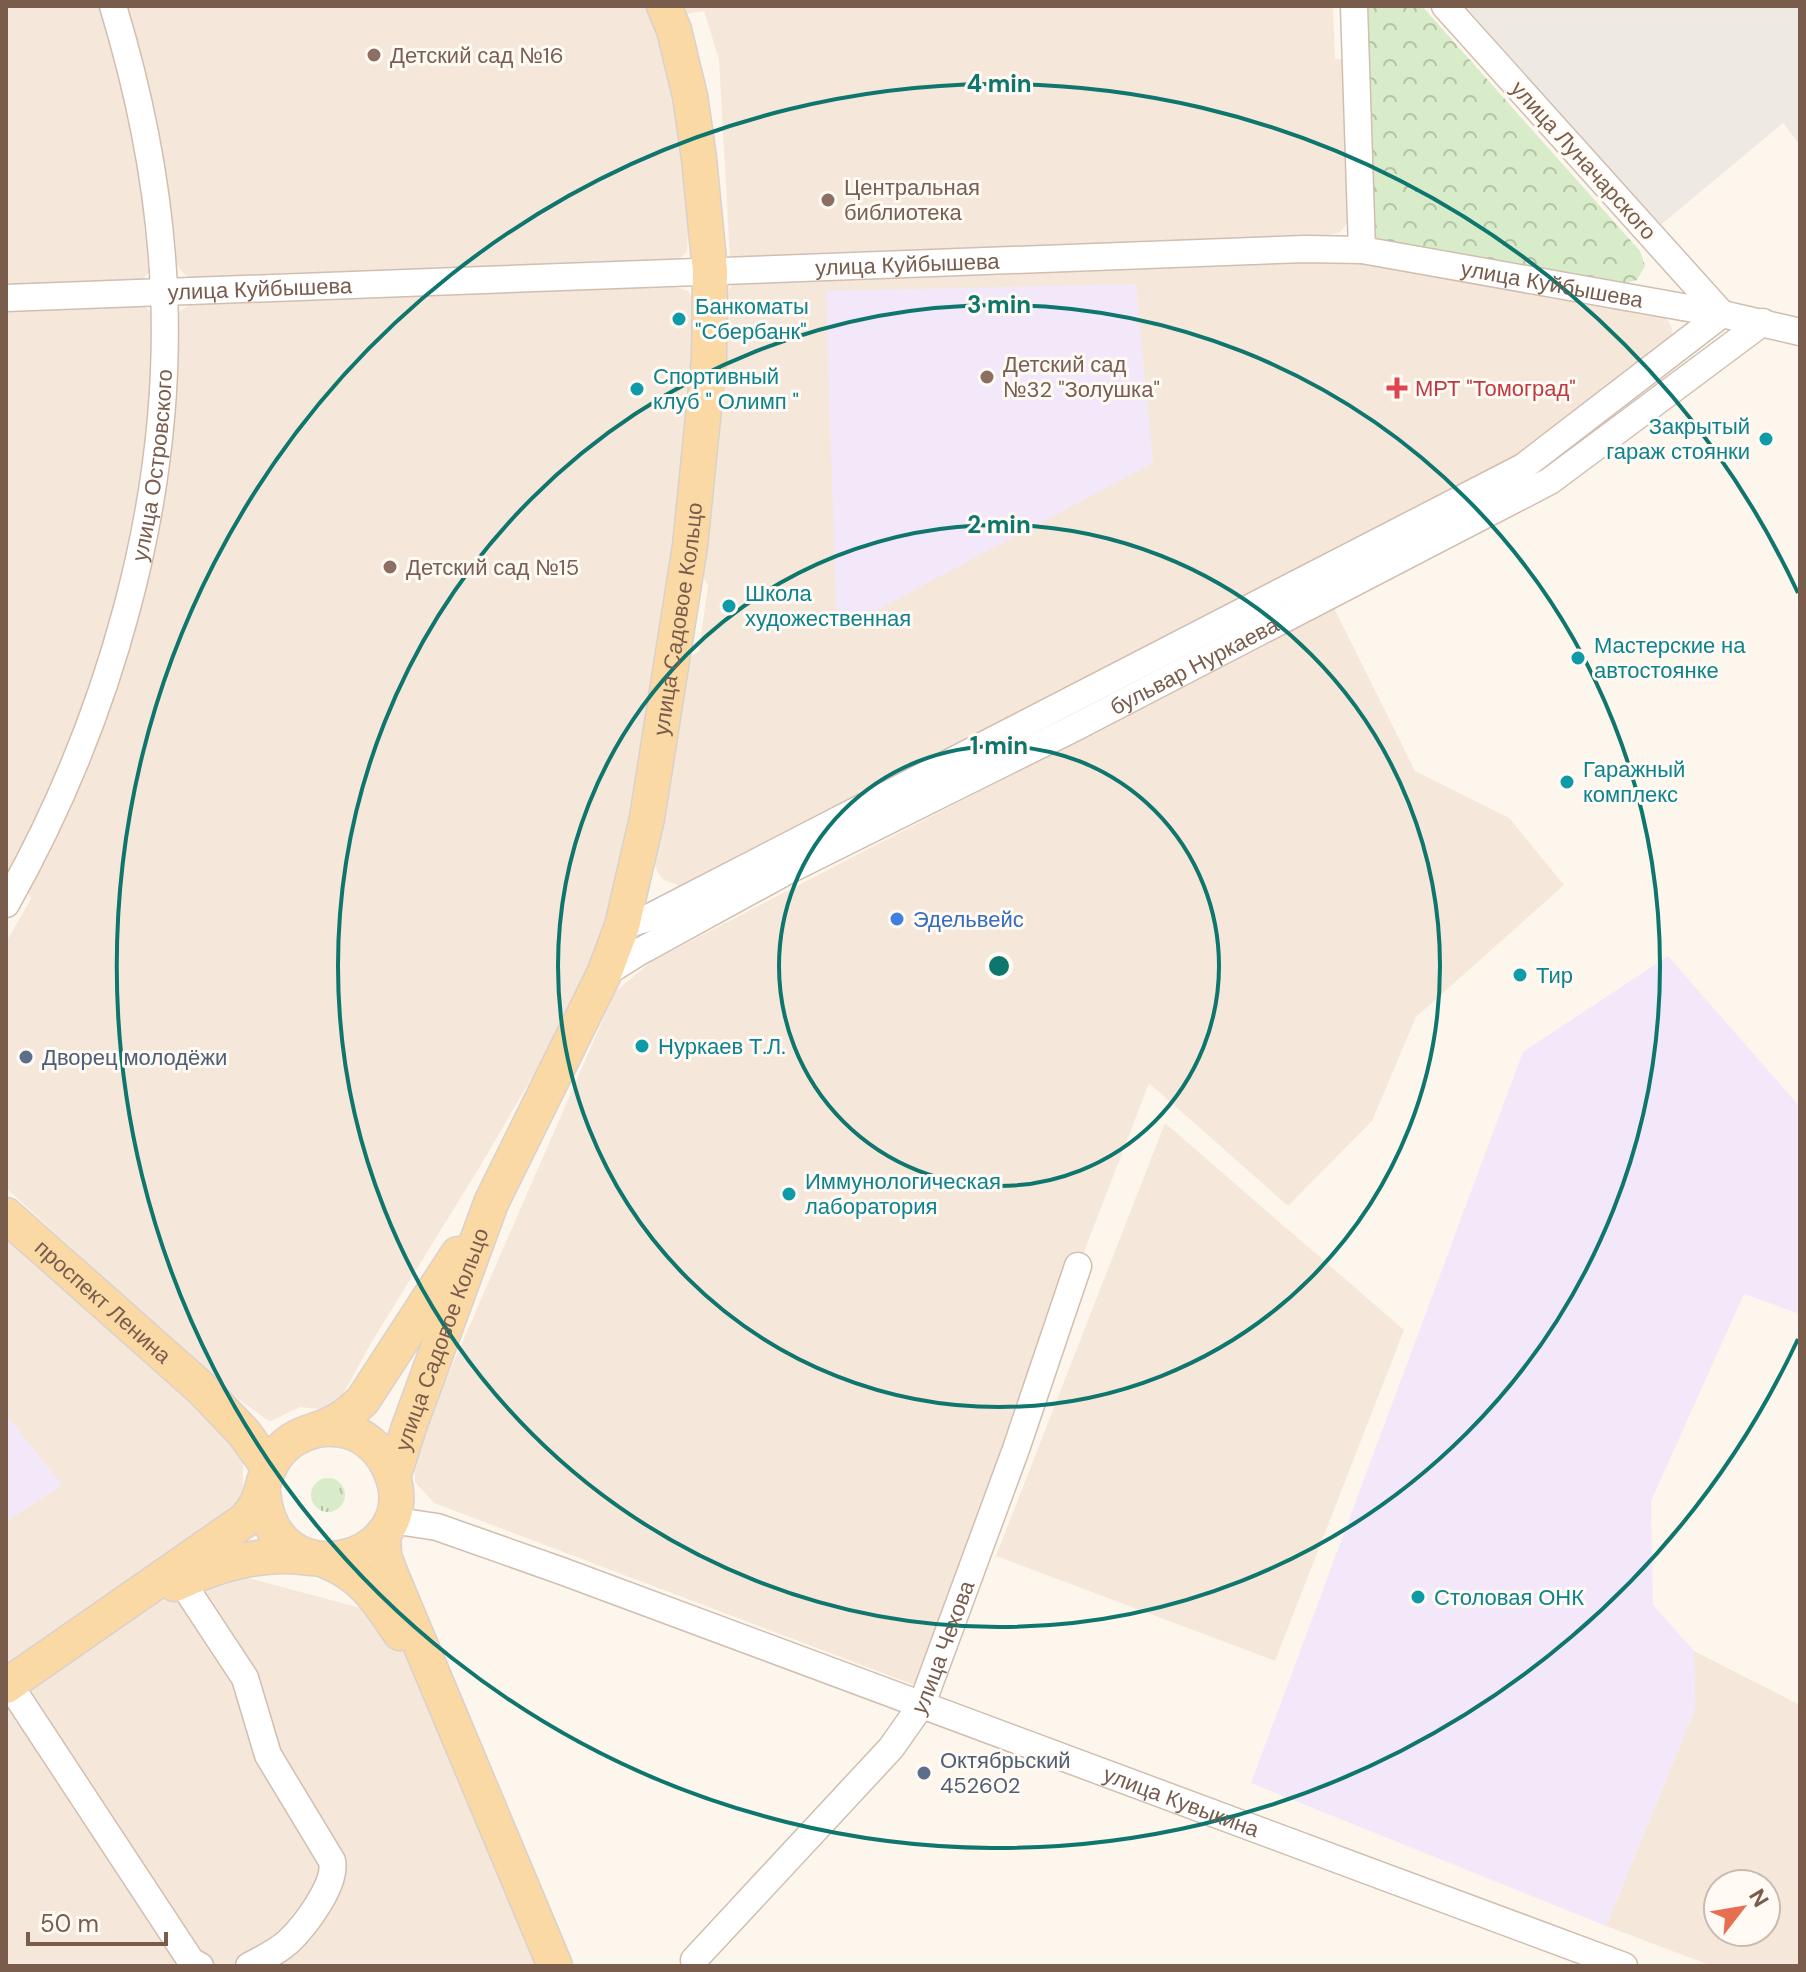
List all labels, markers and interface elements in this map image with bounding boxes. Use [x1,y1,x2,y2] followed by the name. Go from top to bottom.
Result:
[390,41,564,70] place label: Детский сад №16
[365,46,383,64] marker: Детский сад №16
[966,68,1032,99] text: 4 min
[1504,75,1663,246] street label: улица Луначарского
[844,173,980,227] place label: Центральная библиотека
[819,191,837,209] marker: Центральная библиотека
[815,247,1001,282] street label: улица Куйбышева
[1459,254,1646,315] street label: улица Куйбышева
[167,271,353,307] street label: улица Куйбышева
[967,289,1031,320] text: 3 min
[695,292,809,346] place label: Банкоматы "Сбербанк"
[670,310,688,328] marker: Банкоматы "Сбербанк"
[1003,350,1160,404] place label: Детский сад №32 "Золушка"
[653,362,799,416] place label: Спортивный клуб " Олимп "
[978,368,996,386] marker: Детский сад №32 "Золушка"
[125,369,179,564] street label: улица Островского
[1415,374,1576,403] place label: МРТ "Томоград"
[1386,377,1408,399] marker: МРТ "Томоград"
[628,380,646,398] marker: Спортивный клуб " Олимп "
[1606,412,1750,466] place label: Закрытый гараж стоянки
[1757,430,1775,448] marker: Закрытый гараж стоянки
[646,501,709,737] street label: улица Садовое Кольцо
[967,509,1031,540] text: 2 min
[406,553,579,582] place label: Детский сад №15
[381,558,399,576] marker: Детский сад №15
[745,579,911,633] place label: Школа художественная
[720,597,738,615] marker: Школа художественная
[1105,610,1284,722] street label: бульвар Нуркаева
[1594,631,1746,685] place label: Мастерские на автостоянке
[1569,649,1587,667] marker: Мастерские на автостоянке
[970,730,1028,761] text: 1 min
[1583,755,1685,809] place label: Гаражный комплекс
[1558,773,1576,791] marker: Гаражный комплекс
[913,905,1024,934] place label: Эдельвейс
[888,910,906,928] marker: Эдельвейс
[985,952,1013,980] centre of rings
[1536,961,1573,990] place label: Тир
[1511,966,1529,984] marker: Тир
[658,1032,786,1061] place label: Нуркаев Т.Л.
[633,1037,651,1055] marker: Нуркаев Т.Л.
[42,1043,227,1072] place label: Дворец молодёжи
[17,1048,35,1066] marker: Дворец молодёжи
[805,1167,1001,1221] place label: Иммунологическая лаборатория
[780,1185,798,1203] marker: Иммунологическая лаборатория
[388,1224,496,1455] street label: улица Садовое Кольцо
[29,1233,178,1370] street label: проспект Ленина
[905,1576,981,1720] street label: улица Чехова
[1434,1583,1584,1612] place label: Столовая ОНК
[1409,1588,1427,1606] marker: Столовая ОНК
[940,1746,1070,1800] place label: Октябрьский 452602
[1099,1760,1264,1844] street label: улица Кувыкина
[915,1764,933,1782] marker: Октябрьский 452602
[1702,1868,1782,1948] north arrow
[1742,1884,1775,1912] text: N
[28,1896,166,1946] scale bar
[40,1908,99,1939] text: 50 m

